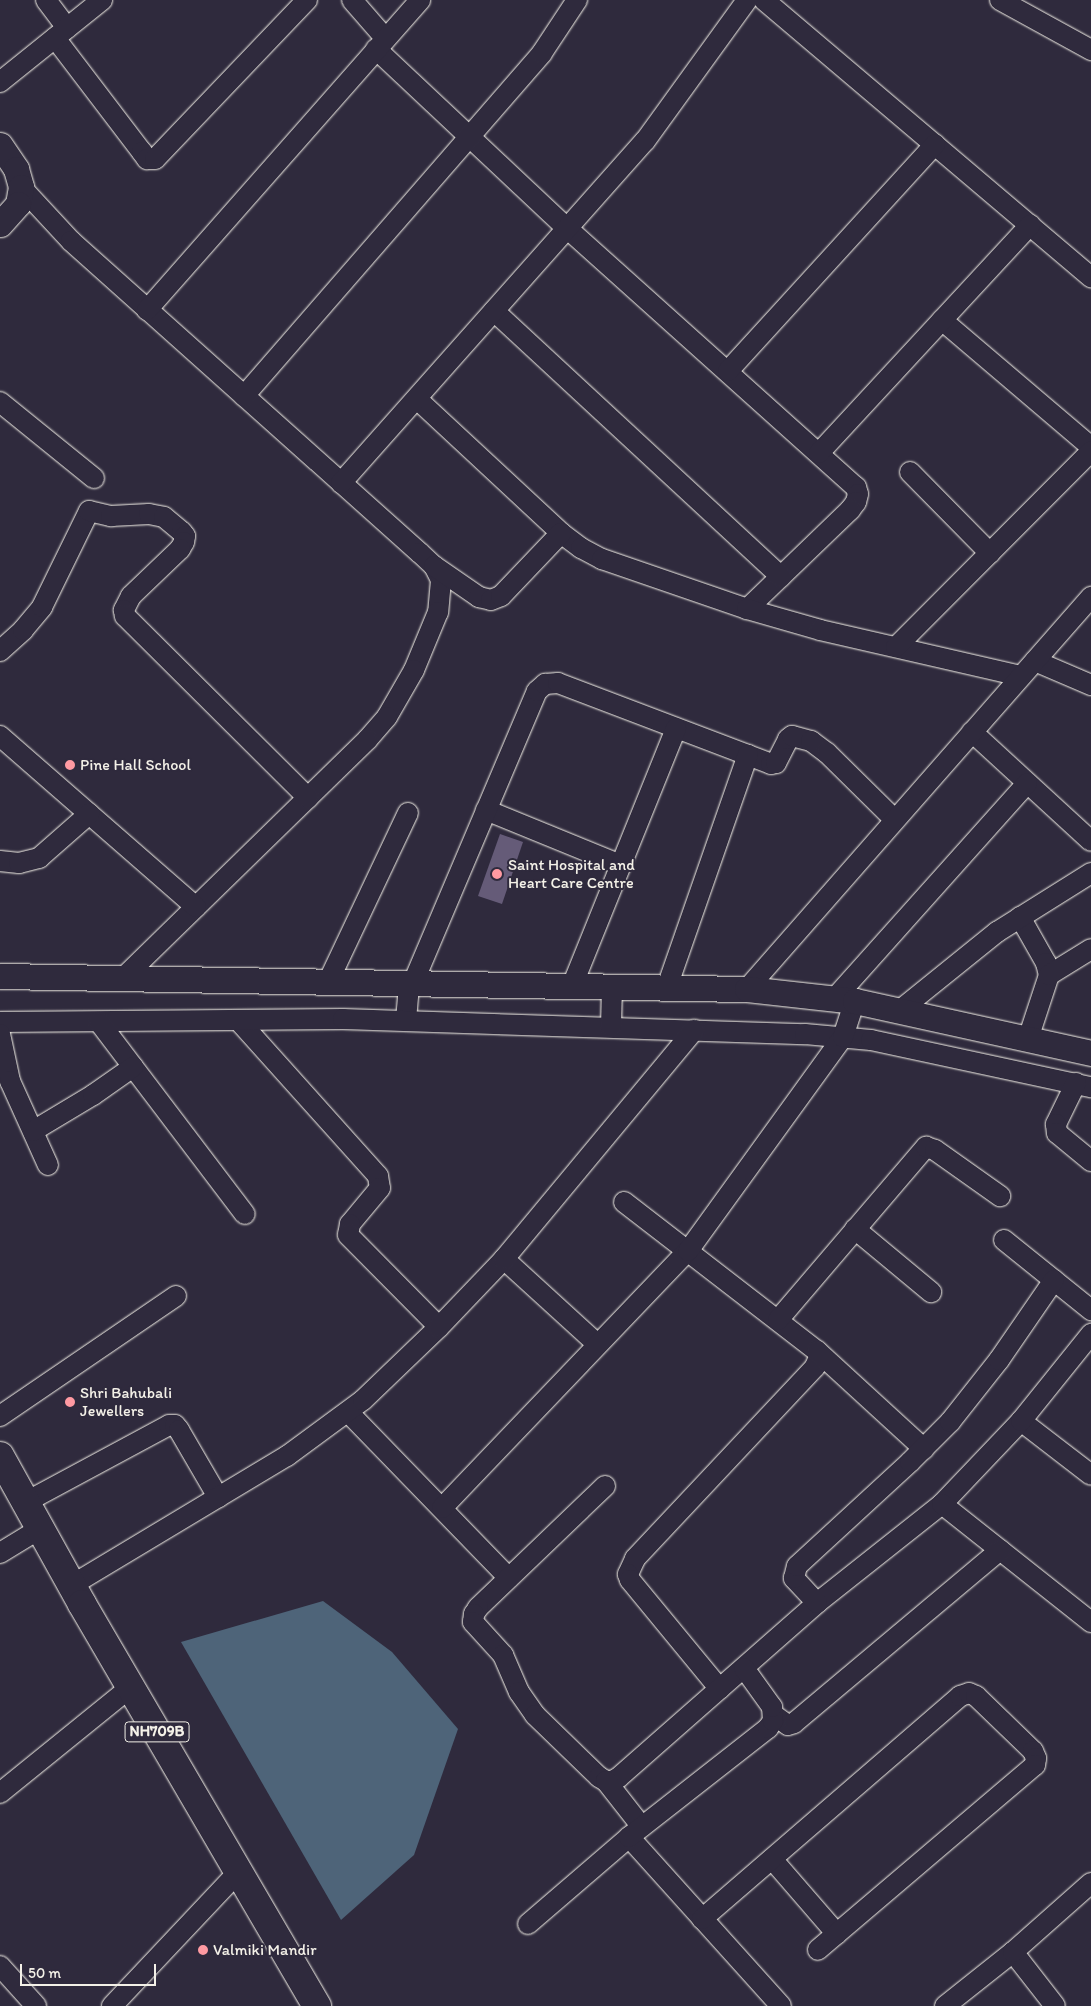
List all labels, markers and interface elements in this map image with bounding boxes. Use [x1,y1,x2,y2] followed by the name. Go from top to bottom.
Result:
[80,755,191,775] place label: Pine Hall School
[64,759,76,771] marker: Pine Hall School
[508,855,635,893] place label: Saint Hospital and Heart Care Centre
[490,867,504,881] marker: Saint Hospital and Heart Care Centre
[80,1383,173,1421] place label: Shri Bahubali Jewellers
[64,1396,76,1408] marker: Shri Bahubali Jewellers
[124,1720,190,1744] road number: NH709B
[213,1940,317,1960] place label: Valmiki Mandir
[197,1944,209,1956] marker: Valmiki Mandir
[22,1954,159,1986] scale bar
[28,1964,61,1982] text: 50 m

